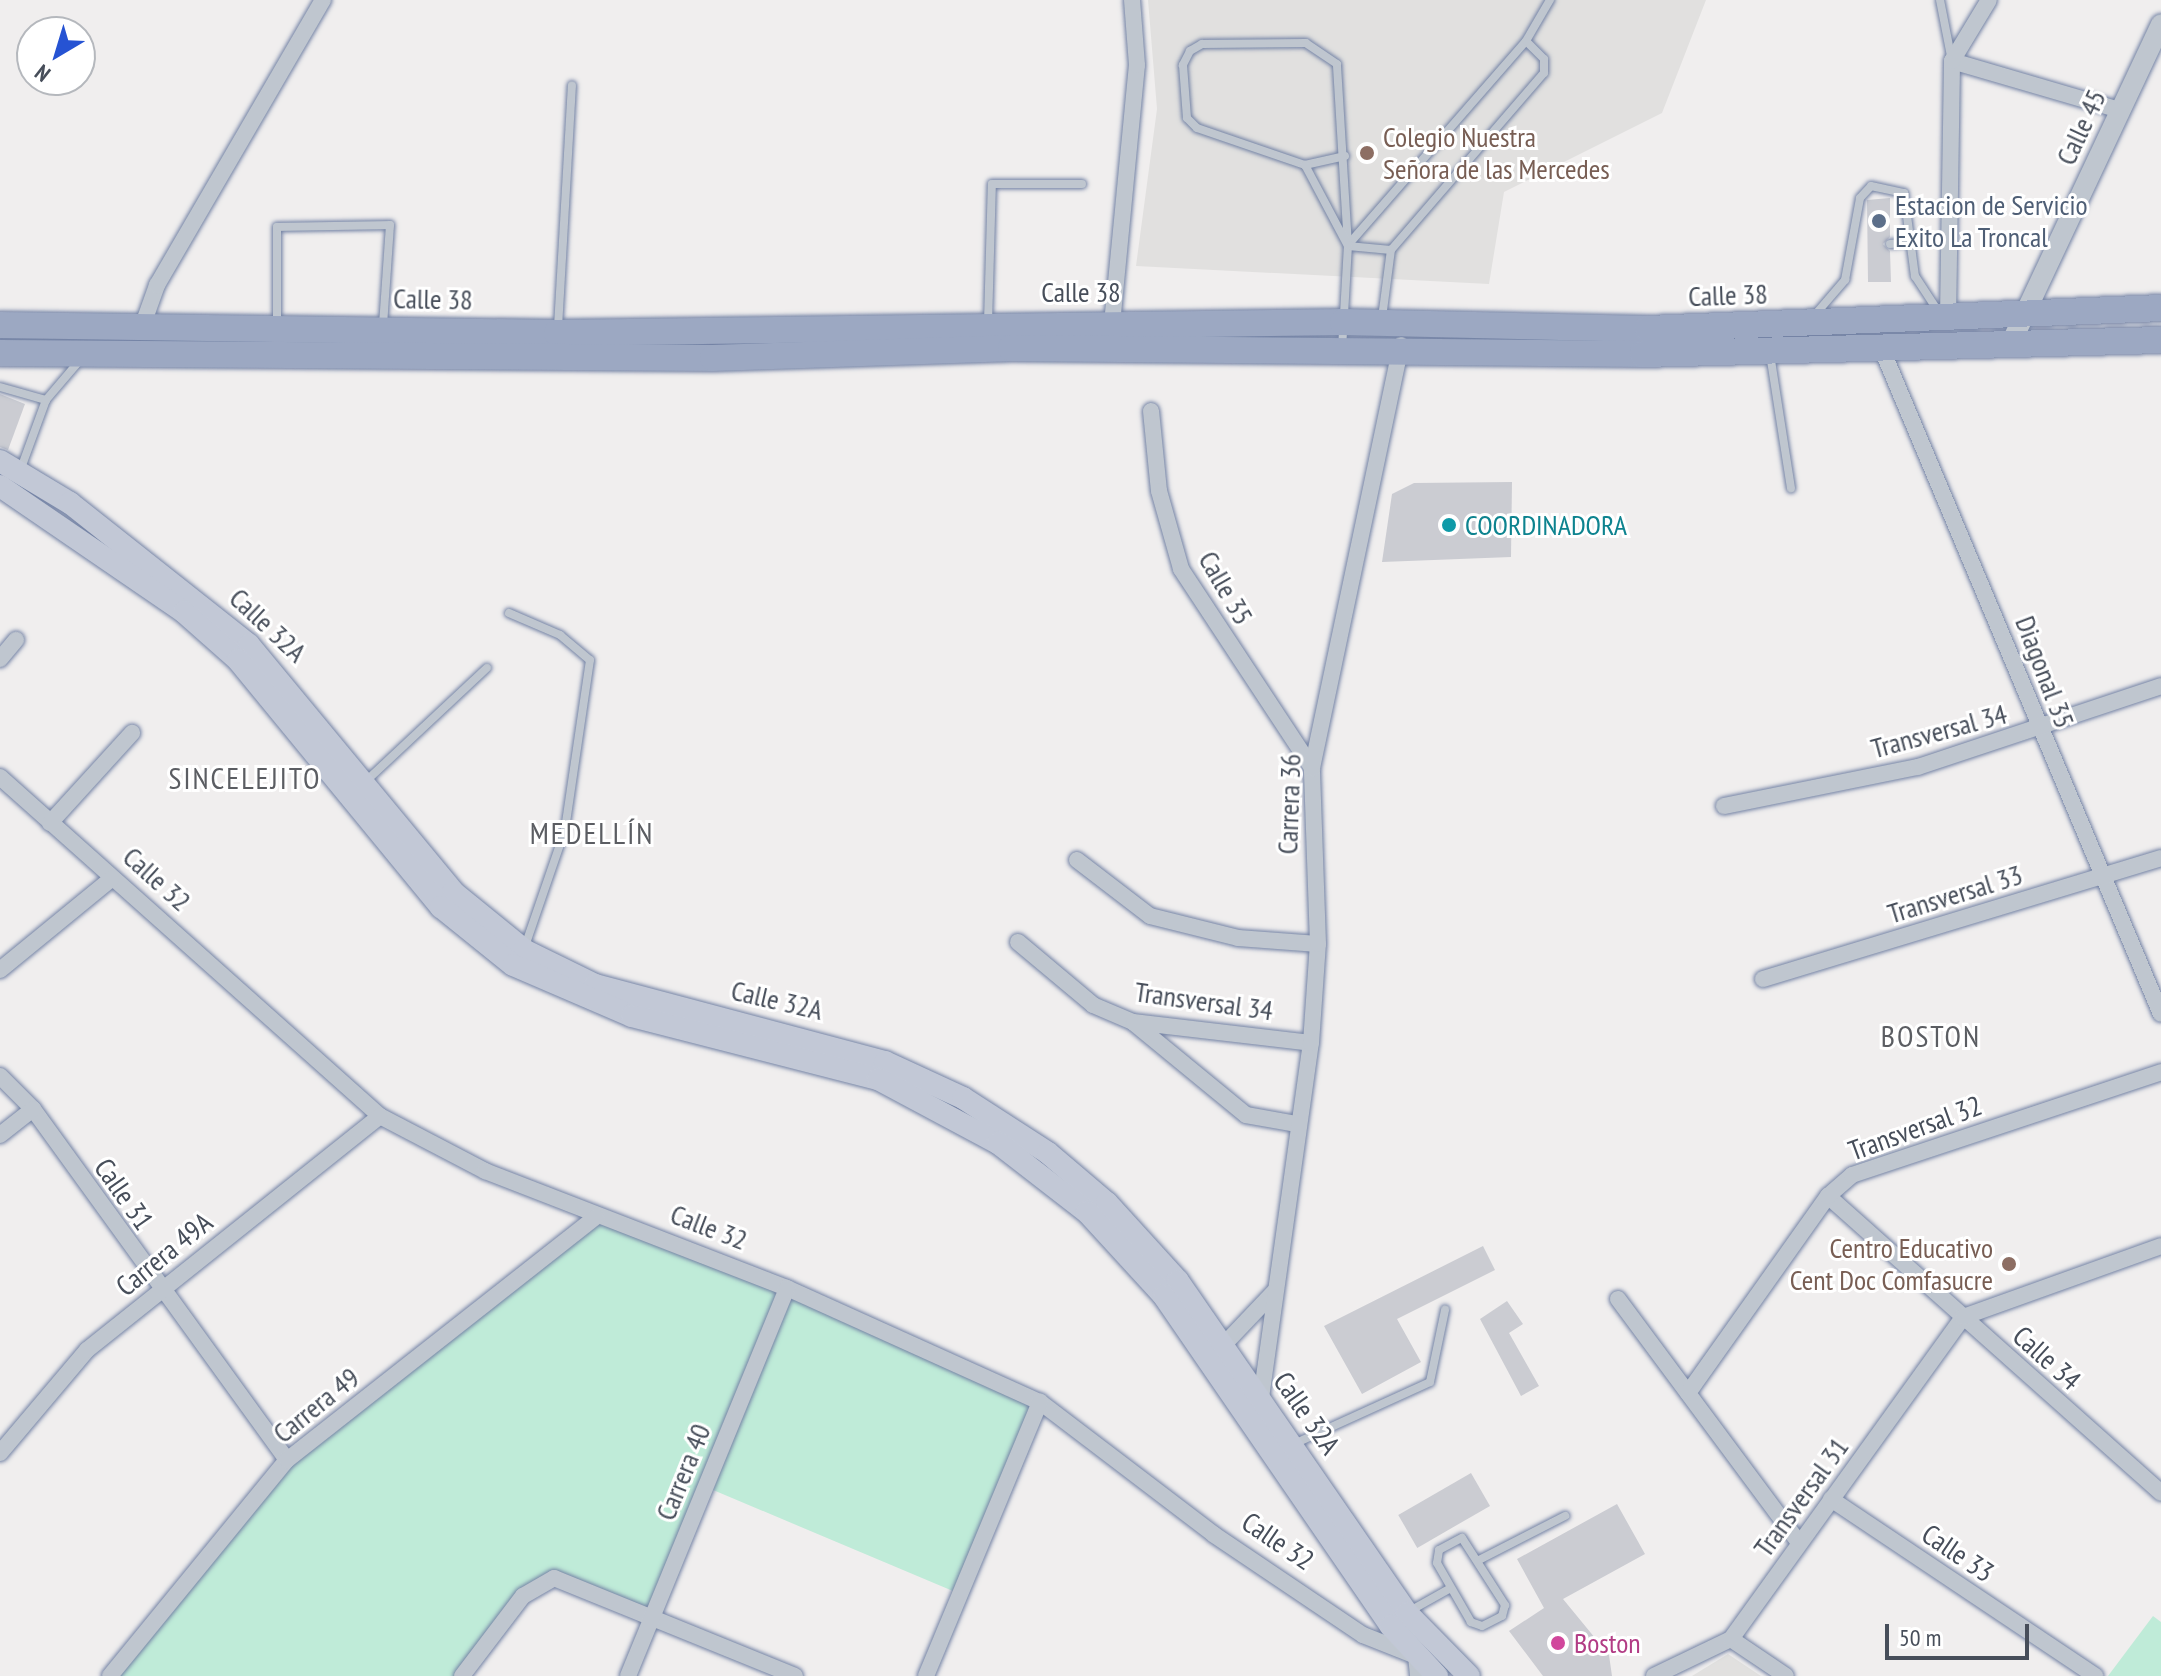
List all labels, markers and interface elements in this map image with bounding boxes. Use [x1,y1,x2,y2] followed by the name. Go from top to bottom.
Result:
[16,16,96,96] north arrow
[29,59,56,88] text: N
[2049,84,2113,170] street label: Calle 45
[1383,120,1610,186] place label: Colegio Nuestra Señora de las Mercedes
[1358,144,1376,162] marker: Colegio Nuestra Señora de las Mercedes
[1895,188,2088,254] place label: Estacion de Servicio Exito La Troncal
[1870,212,1888,230] marker: Estacion de Servicio Exito La Troncal
[1041,275,1121,309] street label: Calle 38
[1688,277,1768,313] street label: Calle 38
[393,282,473,316] street label: Calle 38
[1465,508,1627,542] place label: COORDINADORA
[1440,516,1458,534] marker: COORDINADORA
[1192,545,1260,631] street label: Calle 35
[223,581,313,669] street label: Calle 32A
[2008,611,2082,733] street label: Diagonal 35
[1867,697,2011,765] street label: Transversal 34
[1270,753,1308,855] street label: Carrera 36
[169,760,321,796] district label: SINCELEJITO
[530,815,654,851] district label: MEDELLÍN
[116,840,198,918] street label: Calle 32
[1884,858,2026,930] street label: Transversal 33
[728,973,826,1027] street label: Calle 32A
[1133,975,1275,1027] street label: Transversal 34
[1881,1018,1981,1054] district label: BOSTON
[1844,1088,1986,1168] street label: Transversal 32
[87,1152,161,1236] street label: Calle 31
[666,1197,752,1257] street label: Calle 32
[109,1205,219,1303] street label: Carrera 49A
[1789,1231,1993,1297] place label: Centro Educativo Cent Doc Comfasucre
[2000,1255,2018,1273] marker: Centro Educativo Cent Doc Comfasucre
[2006,1319,2088,1397] street label: Calle 34
[266,1360,366,1450] street label: Carrera 49
[1267,1365,1347,1461] street label: Calle 32A
[649,1419,717,1525] street label: Carrera 40
[1747,1431,1855,1563] street label: Transversal 31
[1236,1505,1320,1577] street label: Calle 32
[1916,1517,2000,1589] street label: Calle 33
[1889,1608,2033,1658] scale bar
[1899,1622,1941,1653] text: 50 m
[1574,1626,1641,1660] place label: Boston
[1549,1634,1567,1652] marker: Boston

